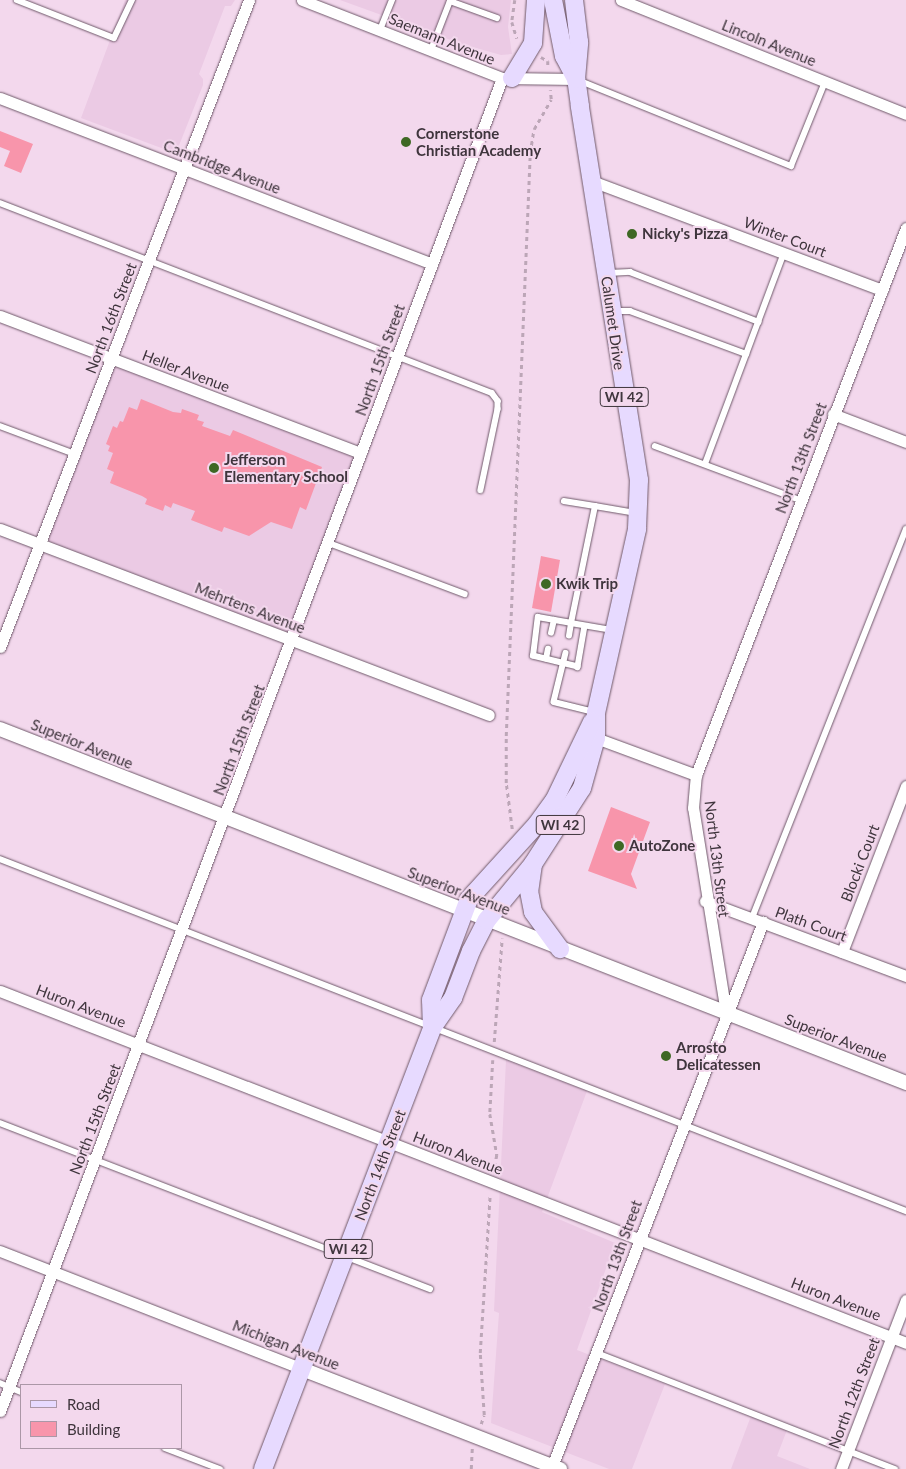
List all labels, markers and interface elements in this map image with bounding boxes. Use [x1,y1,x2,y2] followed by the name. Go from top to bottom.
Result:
[386,9,498,69] street label: Saemann Avenue
[719,16,819,70] street label: Lincoln Avenue
[416,124,542,159] place label: Cornerstone Christian Academy
[161,136,283,198] street label: Cambridge Avenue
[400,136,412,148] marker: Cornerstone Christian Academy
[741,213,829,261] street label: Winter Court
[642,225,728,243] place label: Nicky's Pizza
[626,228,638,240] marker: Nicky's Pizza
[82,260,140,376] street label: North 16th Street
[598,275,628,371] street label: Calumet Drive
[351,302,409,418] street label: North 15th Street
[139,346,233,396] street label: Heller Avenue
[599,386,649,408] road number: WI 42
[772,400,830,516] street label: North 13th Street
[224,450,348,485] place label: Jefferson Elementary School
[208,462,220,474] marker: Jefferson Elementary School
[556,575,619,593] place label: Kwik Trip
[540,578,552,590] marker: Kwik Trip
[192,579,308,637] street label: Mehrtens Avenue
[210,682,268,798] street label: North 15th Street
[28,715,136,773] street label: Superior Avenue
[701,800,733,918] street label: North 13th Street
[535,814,585,836] road number: WI 42
[837,822,883,904] street label: Blocki Court
[629,837,695,855] place label: AutoZone
[613,840,625,852] marker: AutoZone
[405,863,513,919] street label: Superior Avenue
[773,903,849,945] street label: Plath Court
[33,981,129,1031] street label: Huron Avenue
[782,1010,890,1066] street label: Superior Avenue
[676,1038,761,1073] place label: Arrosto Delicatessen
[660,1050,672,1062] marker: Arrosto Delicatessen
[66,1061,124,1177] street label: North 15th Street
[351,1107,409,1223] street label: North 14th Street
[410,1128,506,1178] street label: Huron Avenue
[588,1198,646,1314] street label: North 13th Street
[323,1238,373,1260] road number: WI 42
[788,1274,884,1324] street label: Huron Avenue
[230,1316,342,1374] street label: Michigan Avenue
[825,1335,883,1451] street label: North 12th Street
[20,1384,182,1449] legend
[67,1395,100,1413] text: Road
[67,1420,120,1438] text: Building

